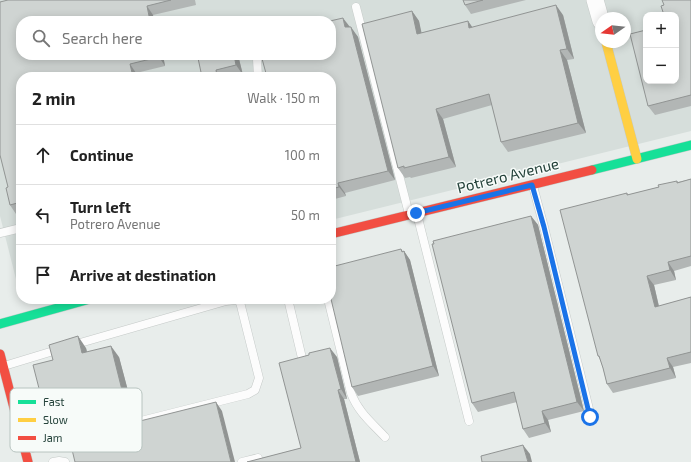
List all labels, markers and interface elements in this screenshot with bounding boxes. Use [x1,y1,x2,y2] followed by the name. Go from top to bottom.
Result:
[595,12,631,48] north arrow
[643,12,679,84] map controls
[643,12,679,48] button: +
[16,16,336,60] search box
[30,27,52,49] icon: search
[62,29,143,47] text: Search here
[643,48,679,84] button: −
[32,88,75,108] text: 2 min
[247,90,320,106] text: Walk · 150 m
[32,144,54,166] icon: ahead
[70,146,133,164] text: Continue
[285,147,320,163] text: 100 m
[455,154,561,196] street label: Potrero Avenue
[70,198,131,216] text: Turn left
[32,204,54,226] icon: left
[407,204,425,222] route end
[291,207,320,223] text: 50 m
[70,216,161,232] text: Potrero Avenue
[32,264,54,286] icon: arrive
[70,266,216,284] text: Arrive at destination
[10,388,142,452] legend
[43,395,65,408] text: Fast
[581,408,599,426] route start
[43,413,68,426] text: Slow
[43,431,62,444] text: Jam

